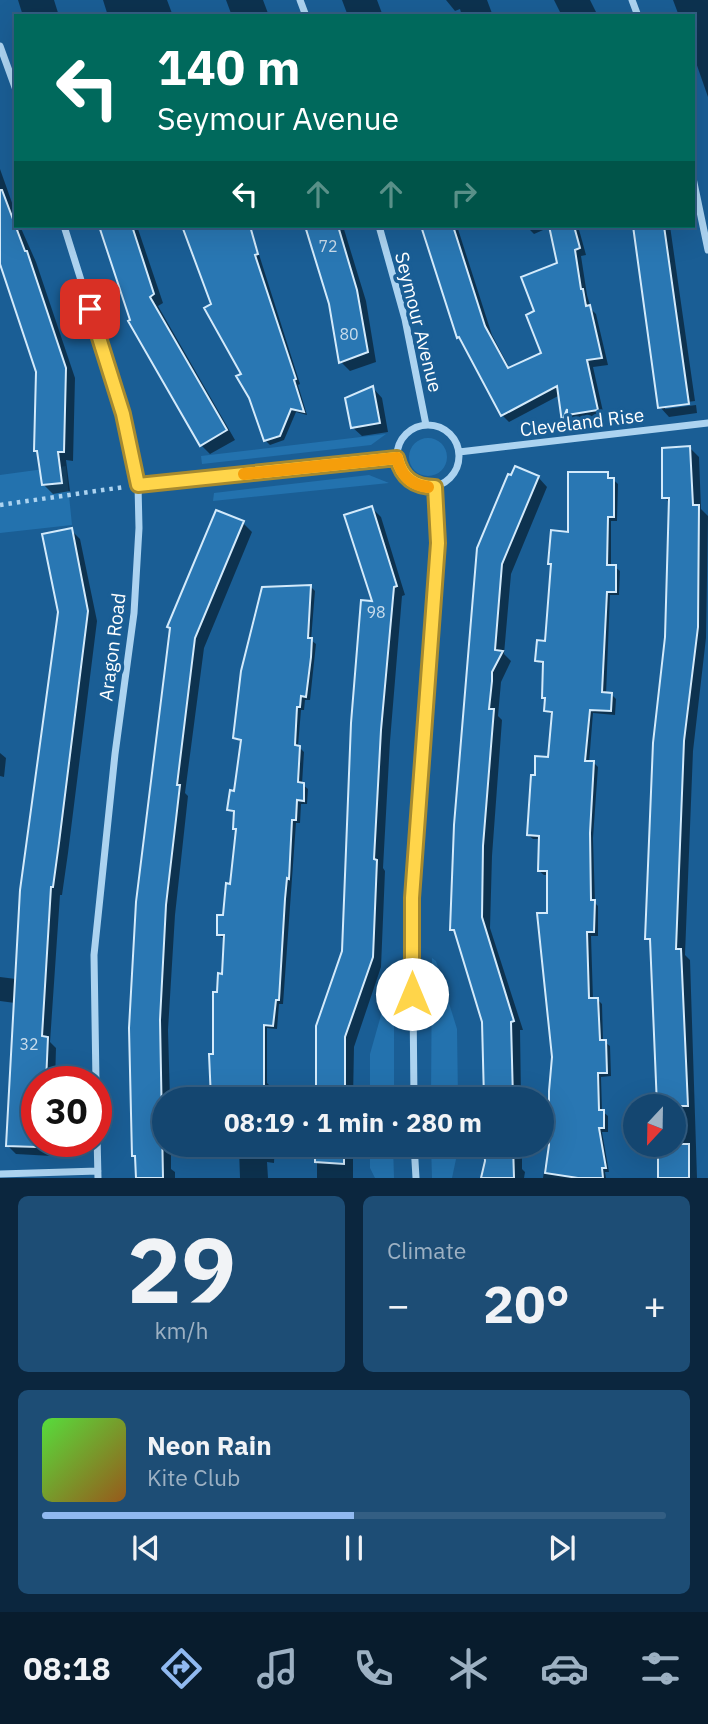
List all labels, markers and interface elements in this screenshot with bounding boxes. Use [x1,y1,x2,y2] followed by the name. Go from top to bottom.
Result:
[157,35,301,98] text: 140 m
[42,42,133,133] icon: left
[157,97,399,139] text: Seymour Avenue
[226,175,264,213] icon: left
[299,175,337,213] icon: ahead
[372,175,410,213] icon: ahead
[445,175,483,213] icon: right
[318,236,338,256] house number: 72
[390,249,448,395] street label: Seymour Avenue
[60,279,120,339] pin
[71,290,109,328] icon: arrive
[339,324,359,344] house number: 80
[518,402,646,442] street label: Cleveland Rise
[93,592,131,702] street label: Aragon Road
[366,602,386,622] house number: 98
[375,957,449,1031] position arrow
[19,1034,39,1054] house number: 32
[21,1066,112,1157] speed limit sign: 30
[623,1094,686,1157] north arrow
[623,1094,686,1157] map controls
[224,1105,482,1139] text: 08:19 · 1 min · 280 m
[127,1210,236,1328] text: 29
[387,1235,466,1265] text: Climate
[483,1270,570,1337] text: 20°
[387,1280,410,1329] text: −
[643,1280,666,1329] text: +
[154,1315,209,1345] text: km/h
[147,1428,272,1462] text: Neon Rain
[147,1462,240,1492] text: Kite Club
[127,1529,165,1567] icon: previous
[335,1529,373,1567] icon: pause
[543,1529,581,1567] icon: next
[157,1644,206,1693] icon: directions
[253,1644,302,1693] icon: music
[349,1644,398,1693] icon: phone
[444,1644,493,1693] icon: climate
[540,1644,589,1693] icon: car
[636,1644,685,1693] icon: filters
[23,1647,111,1689] text: 08:18

